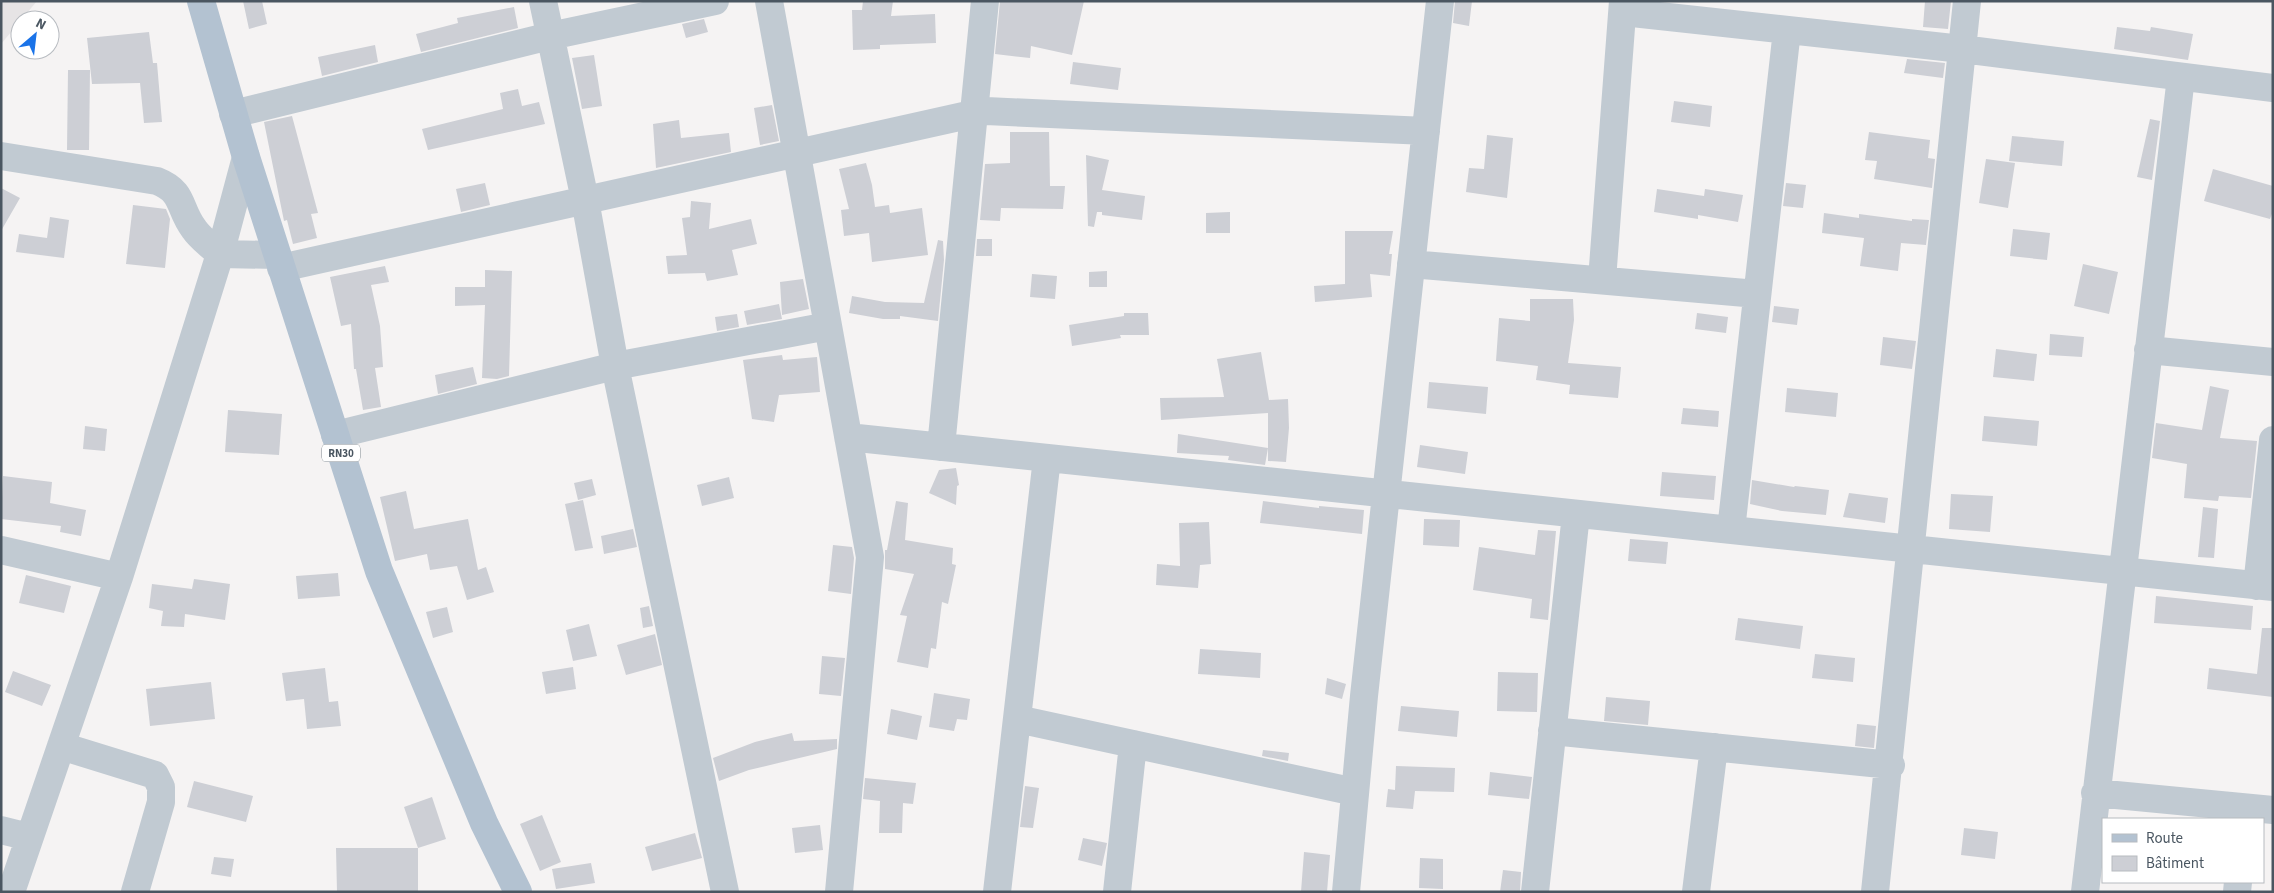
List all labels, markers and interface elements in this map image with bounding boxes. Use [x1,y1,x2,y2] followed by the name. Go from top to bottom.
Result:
[10,10,60,60] north arrow
[32,13,49,35] text: N
[322,444,360,462] road number: RN30
[2102,818,2264,883] legend
[2146,828,2183,849] text: Route
[2146,853,2204,874] text: Bâtiment

